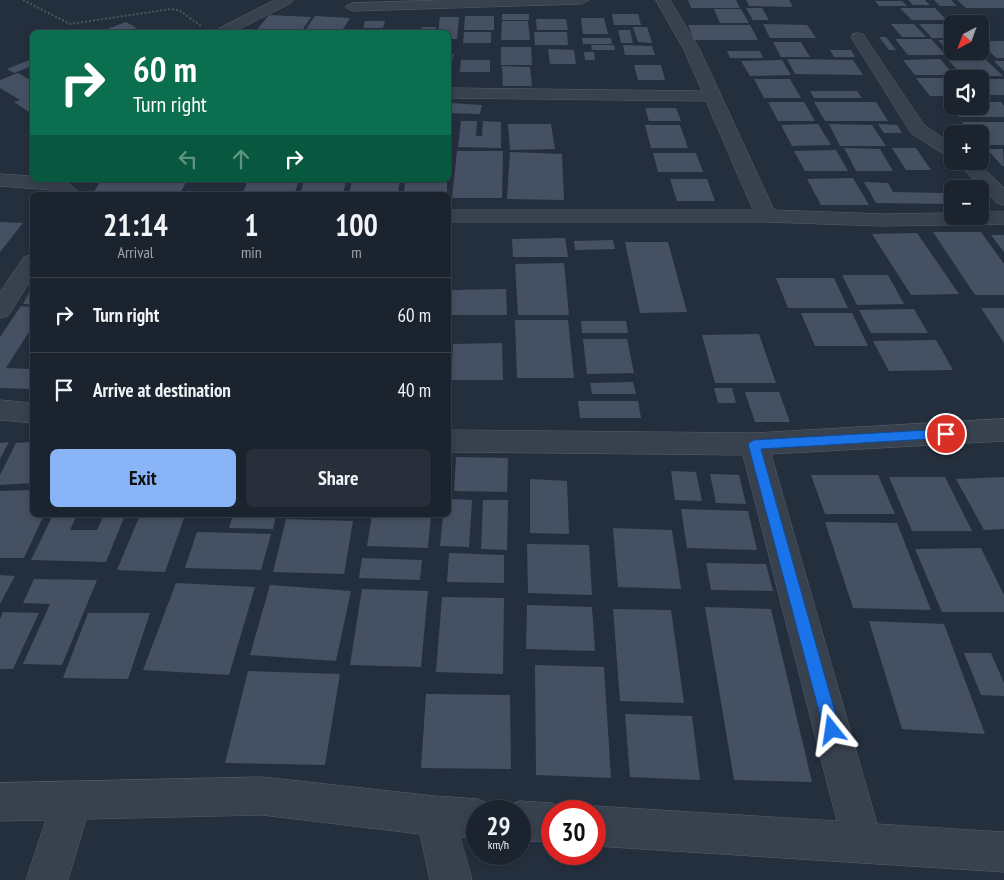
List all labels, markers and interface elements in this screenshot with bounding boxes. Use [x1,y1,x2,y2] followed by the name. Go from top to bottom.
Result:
[944,15,989,60] north arrow
[944,15,989,225] map controls
[133,46,197,92] text: 60 m
[50,50,115,115] icon: right
[944,70,989,115] button: sound
[133,90,207,118] text: Turn right
[944,125,989,170] button: +
[174,145,202,173] icon: left
[227,145,255,173] icon: ahead
[280,145,308,173] icon: right
[944,180,989,225] button: −
[103,205,168,244] text: 21:14
[244,205,259,244] text: 1
[335,205,378,244] text: 100
[117,242,154,262] text: Arrival
[241,242,262,262] text: min
[351,242,362,262] text: m
[50,301,78,329] icon: right
[93,303,159,327] text: Turn right
[398,303,431,327] text: 60 m
[50,376,78,404] icon: arrive
[93,378,231,402] text: Arrive at destination
[398,378,431,402] text: 40 m
[925,413,967,455] pin
[932,420,960,448] icon: arrive
[50,449,236,507] button: Exit
[246,449,431,507] button: Share
[805,703,857,755] position arrow
[541,800,606,865] speed limit sign: 30
[487,810,510,842] text: 29
[488,837,509,852] text: km/h

